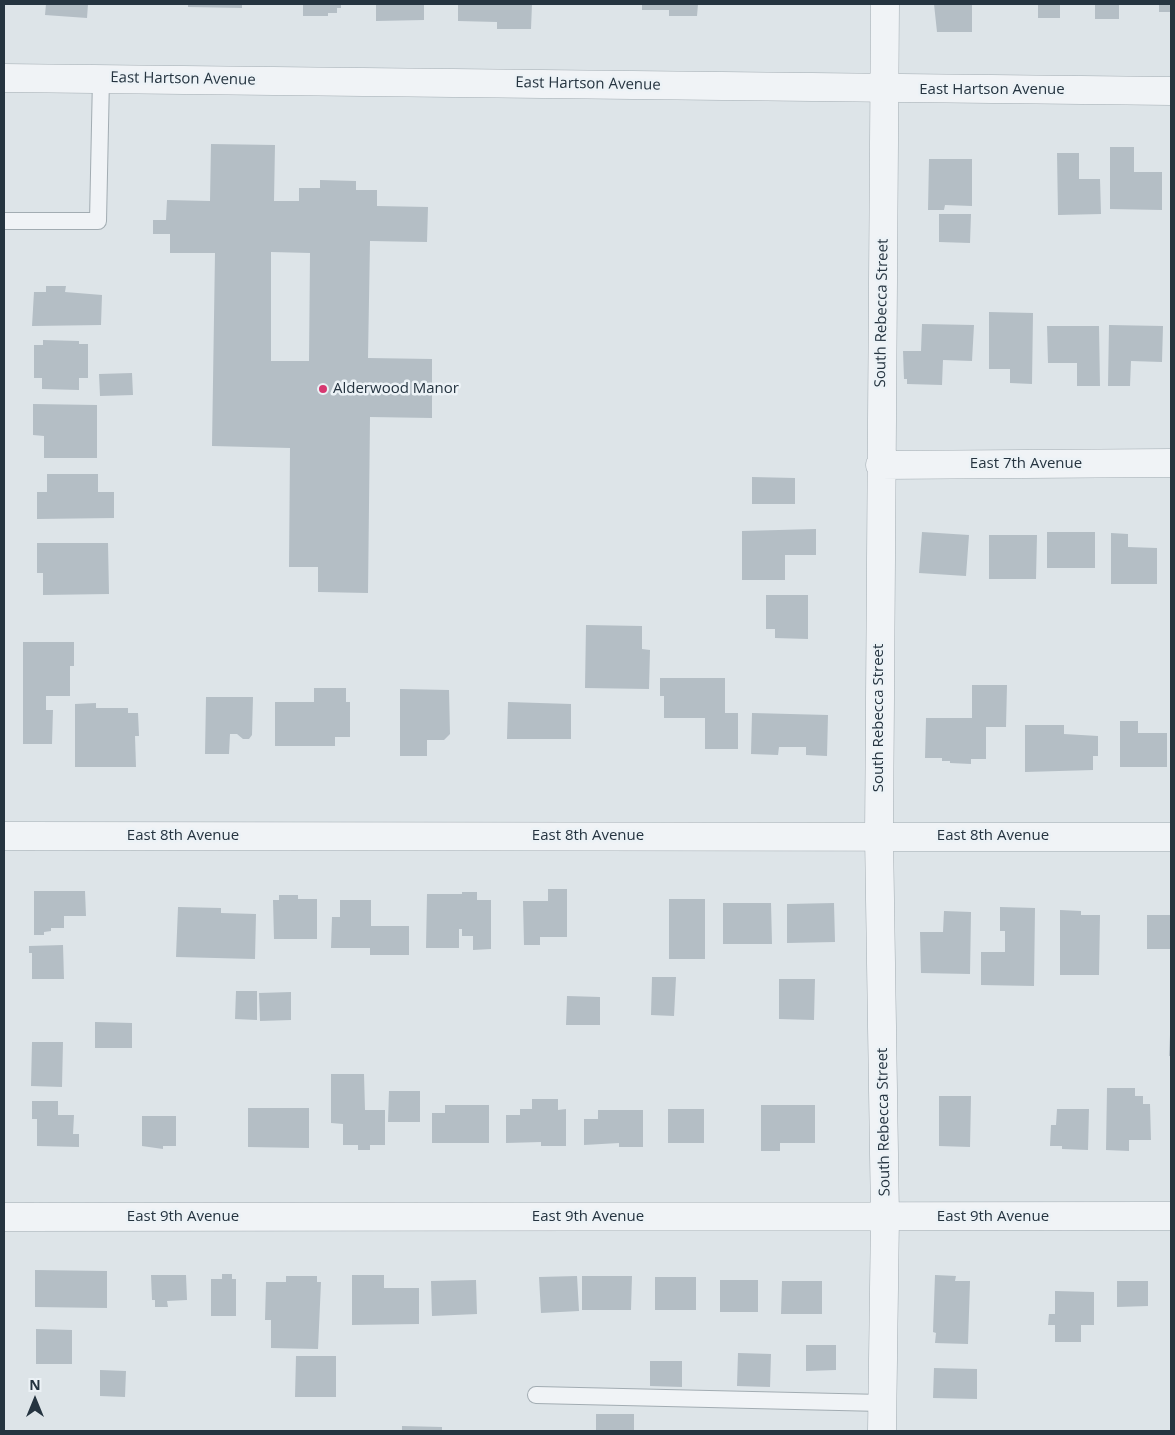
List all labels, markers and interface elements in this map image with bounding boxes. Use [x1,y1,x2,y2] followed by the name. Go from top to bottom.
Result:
[110,69,256,89] street label: East Hartson Avenue
[515,74,661,94] street label: East Hartson Avenue
[919,81,1065,99] street label: East Hartson Avenue
[872,239,892,387] street label: South Rebecca Street
[333,380,459,398] place label: Alderwood Manor
[317,383,329,395] marker: Alderwood Manor
[970,455,1082,473] street label: East 7th Avenue
[870,644,888,792] street label: South Rebecca Street
[127,827,239,845] street label: East 8th Avenue
[532,827,644,845] street label: East 8th Avenue
[937,827,1049,845] street label: East 8th Avenue
[874,1048,894,1196] street label: South Rebecca Street
[127,1208,239,1226] street label: East 9th Avenue
[532,1208,644,1226] street label: East 9th Avenue
[937,1208,1049,1226] street label: East 9th Avenue
[10,1375,60,1425] north arrow
[29,1375,41,1394] text: N

